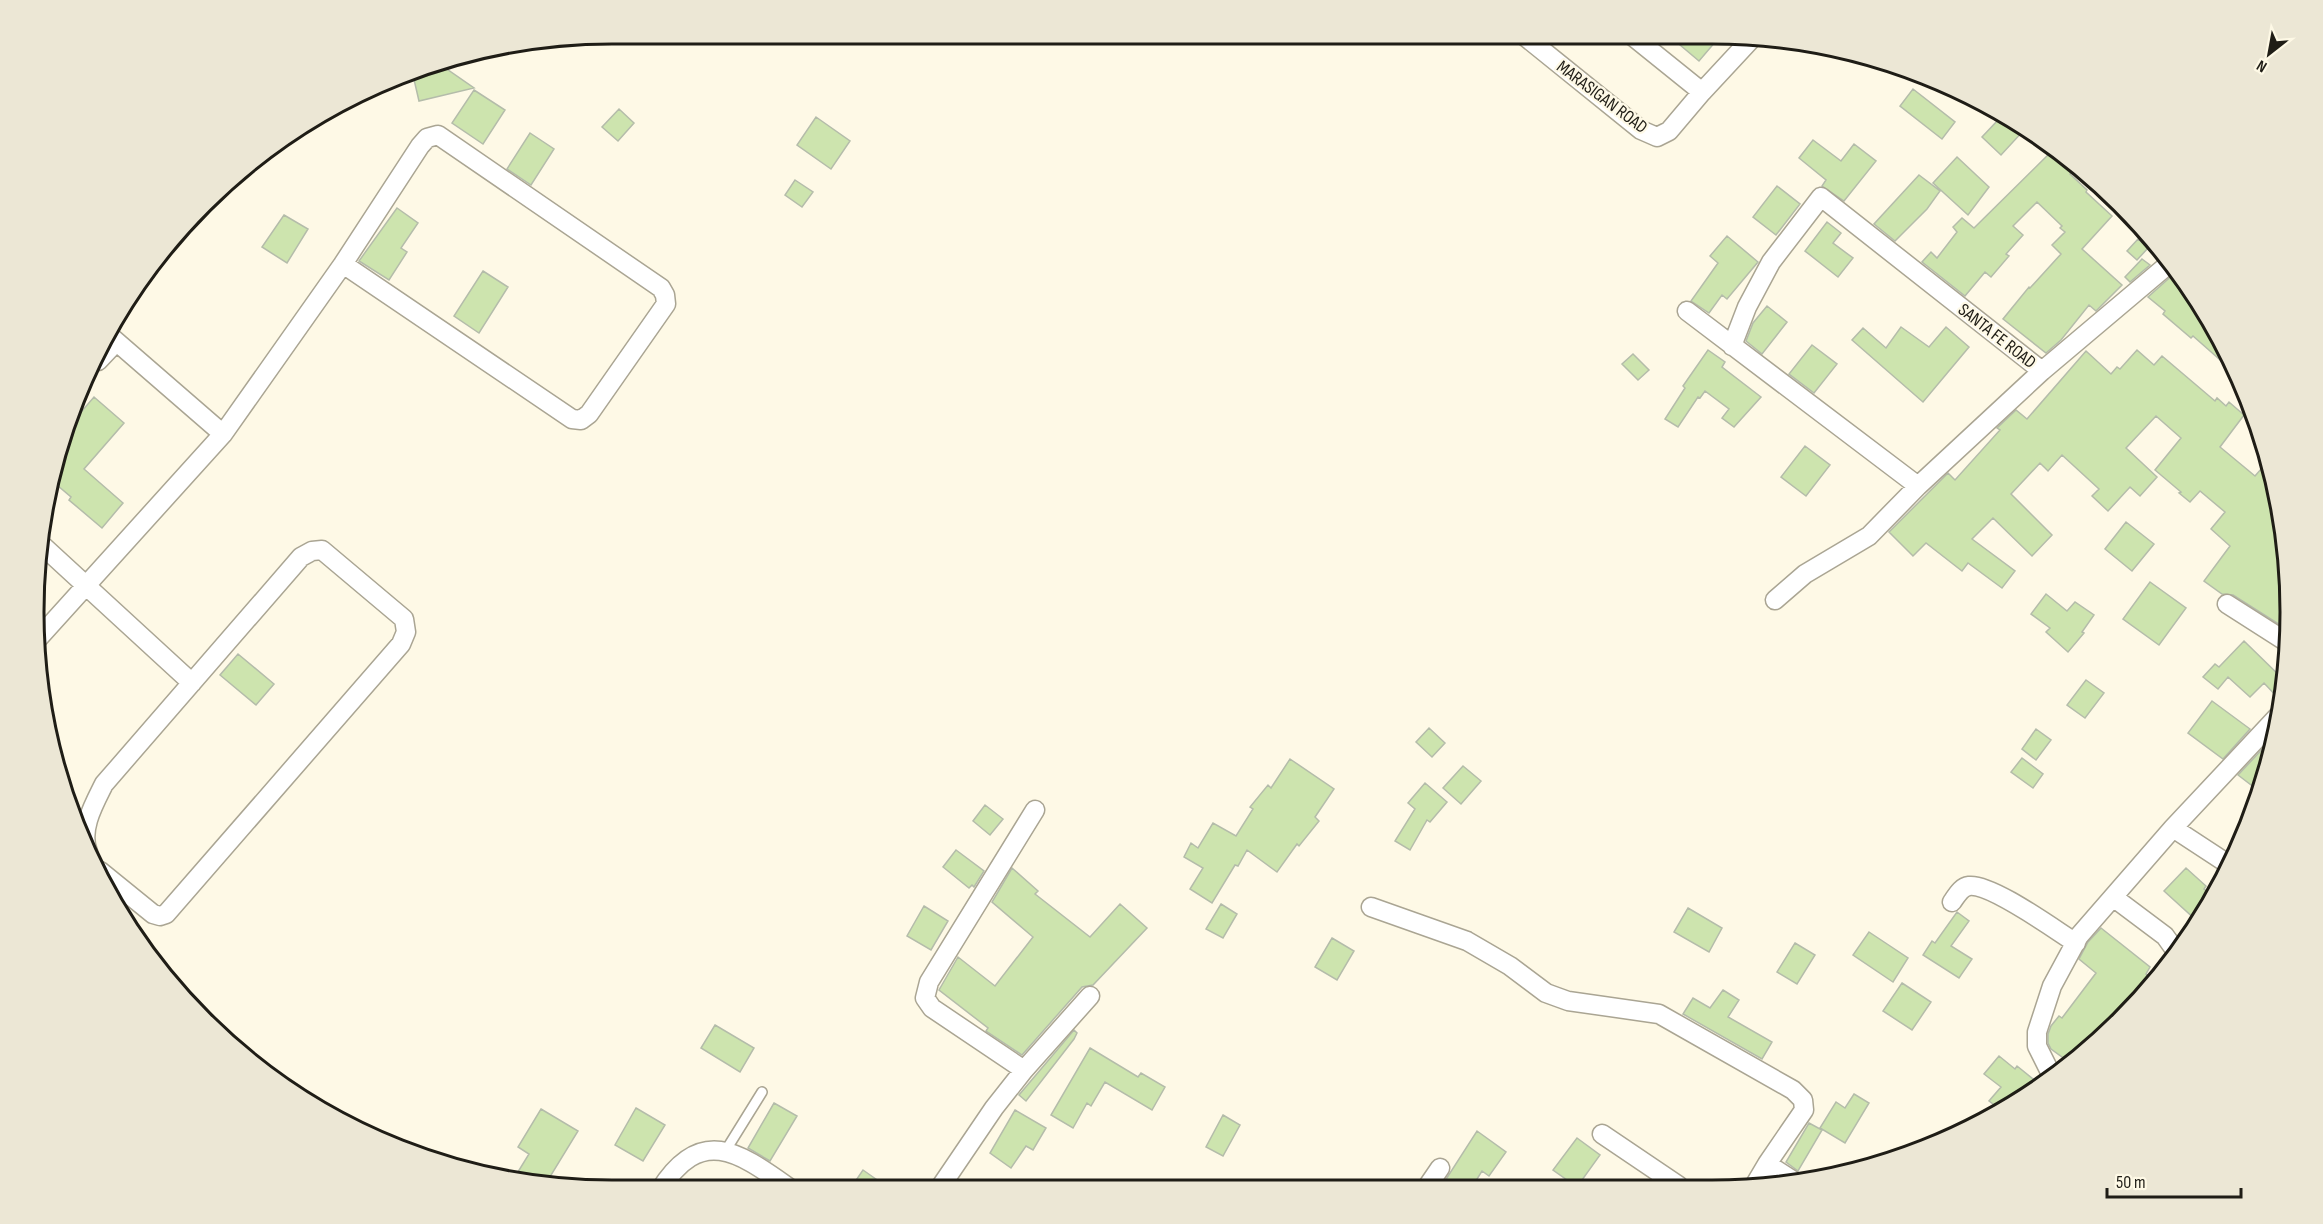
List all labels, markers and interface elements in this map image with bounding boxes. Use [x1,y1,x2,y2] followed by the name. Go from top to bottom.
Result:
[2239,24,2299,84] north arrow
[2253,55,2271,76] text: N
[1553,56,1651,138] street label: MARASIGAN ROAD
[1954,299,2040,373] street label: SANTA FE ROAD
[2107,1161,2240,1199] scale bar
[2116,1172,2146,1193] text: 50 m

